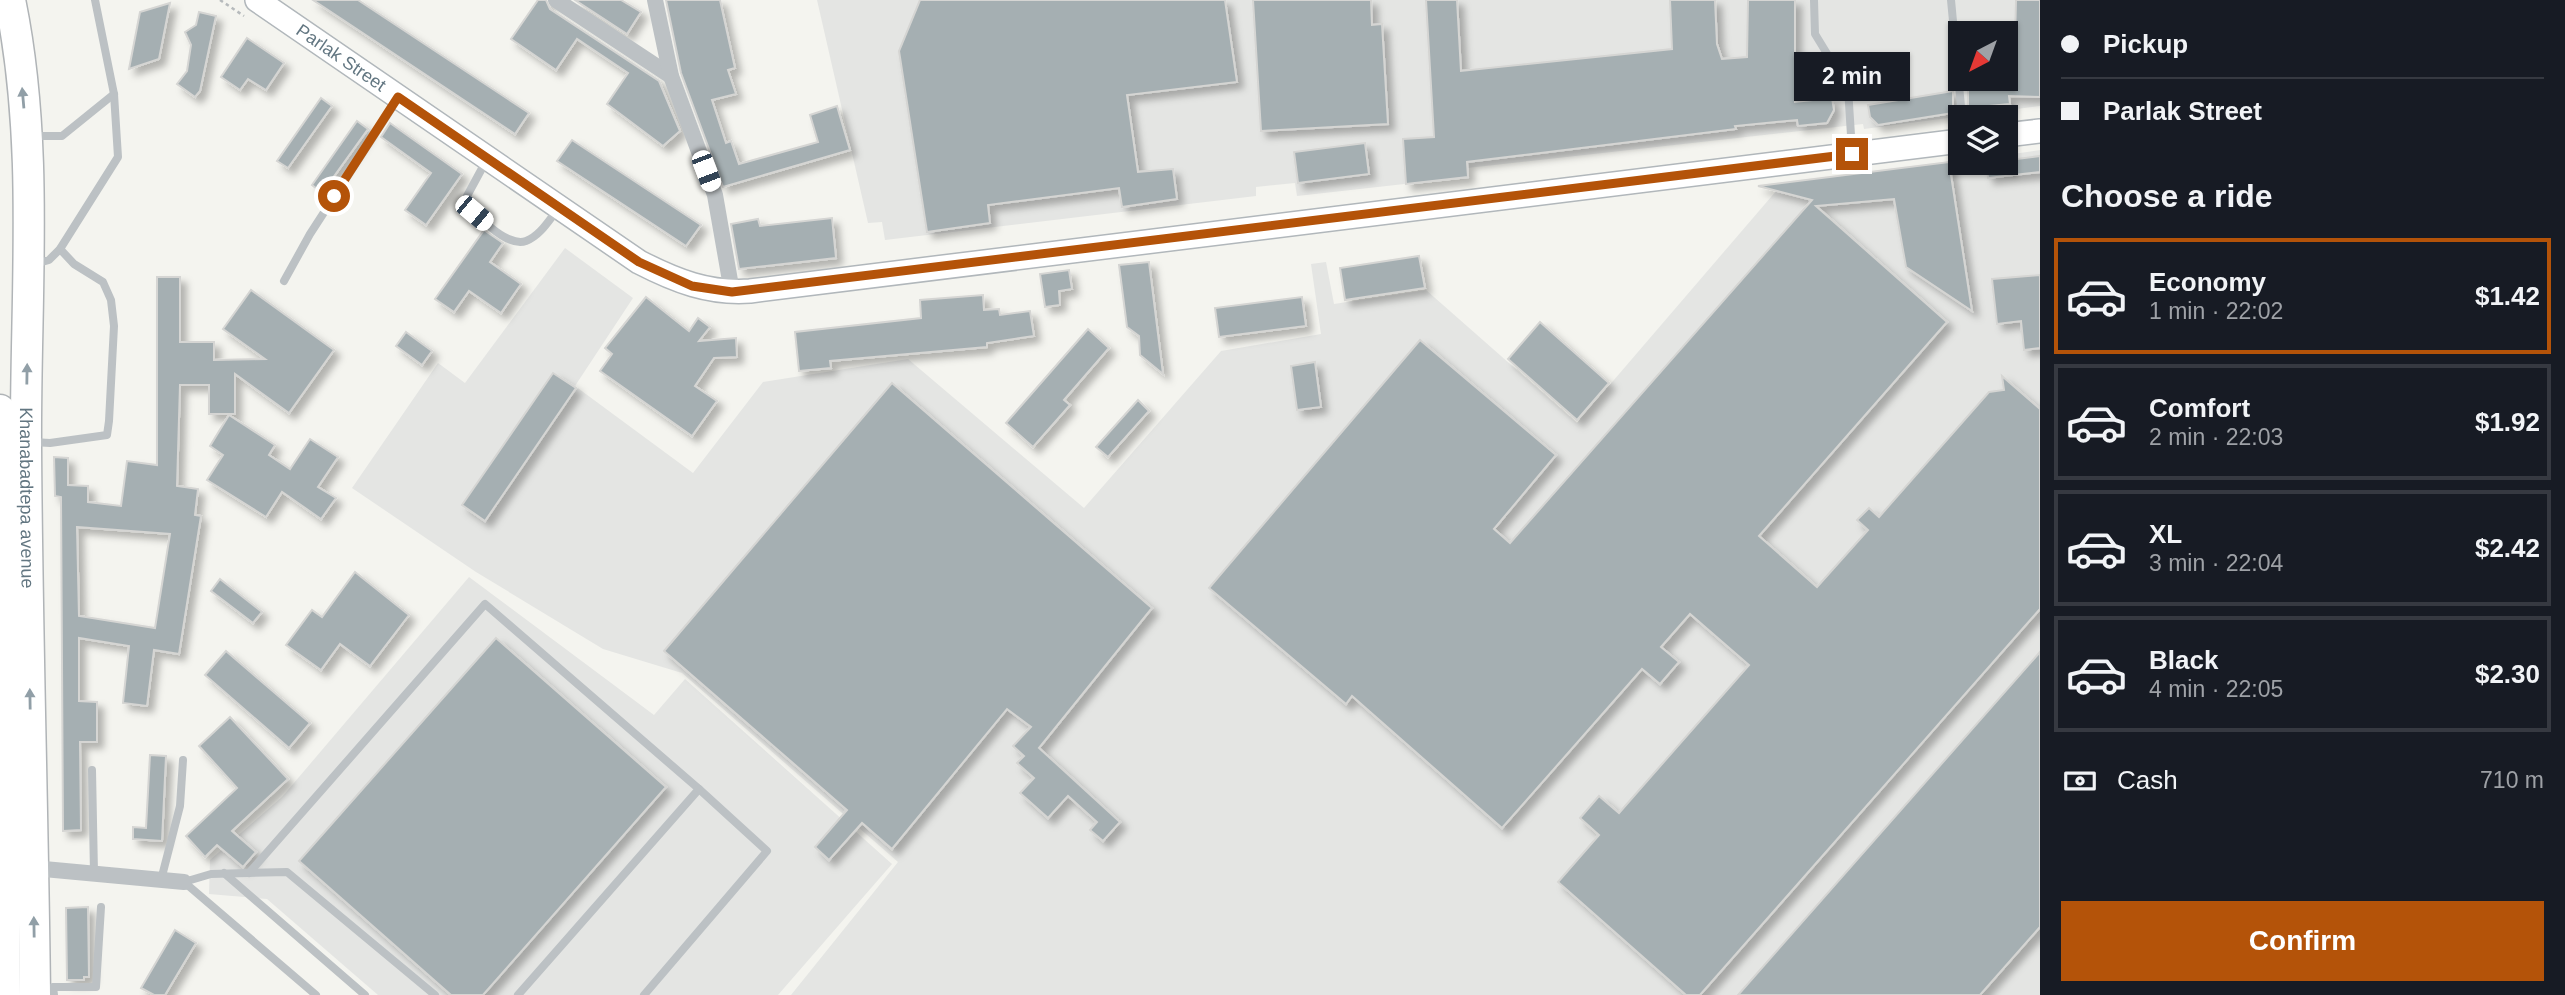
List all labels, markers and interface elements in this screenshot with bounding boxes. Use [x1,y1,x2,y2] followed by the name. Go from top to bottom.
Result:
[293,20,390,95] street label: Parlak Street
[1948,21,2018,91] north arrow
[1948,21,2018,175] map controls
[2103,29,2188,59] text: Pickup
[1794,52,1910,102] callout: 2 min
[1822,63,1882,89] text: 2 min
[17,86,28,108] one-way arrow
[2103,96,2262,126] text: Parlak Street
[1948,105,2018,175] button: layers
[1836,138,1868,170] route end
[689,148,724,194] car
[2061,178,2273,214] text: Choose a ride
[318,180,350,212] route start
[452,191,497,235] car
[2065,265,2128,328] icon: car
[2149,267,2266,297] text: Economy
[2475,281,2540,311] text: $1.42
[2149,298,2283,324] text: 1 min · 22:02
[21,363,33,385] one-way arrow
[2065,391,2128,454] icon: car
[2149,393,2250,423] text: Comfort
[16,407,38,589] street label: Khanabadtepa avenue
[2475,407,2540,437] text: $1.92
[2149,424,2283,450] text: 2 min · 22:03
[2065,517,2128,580] icon: car
[2149,519,2182,549] text: XL
[2475,533,2540,563] text: $2.42
[2149,550,2283,576] text: 3 min · 22:04
[2065,643,2128,706] icon: car
[2149,645,2218,675] text: Black
[2475,659,2540,689] text: $2.30
[2149,676,2283,702] text: 4 min · 22:05
[25,688,36,710] one-way arrow
[2061,762,2099,800] icon: cash
[2117,765,2178,795] text: Cash
[2480,767,2544,793] text: 710 m
[2061,901,2544,981] button: Confirm
[28,916,40,938] one-way arrow

